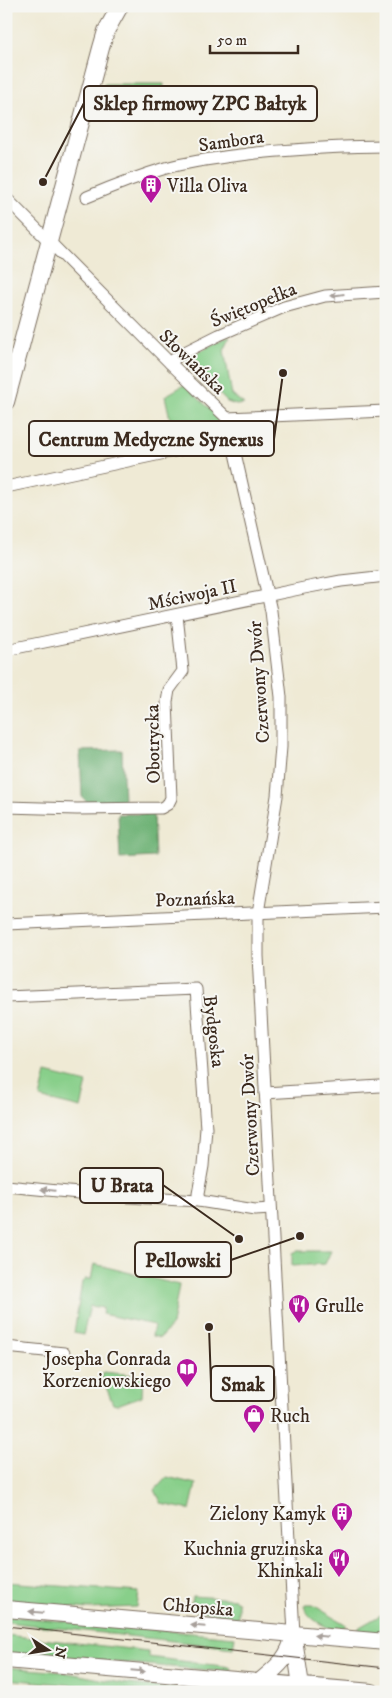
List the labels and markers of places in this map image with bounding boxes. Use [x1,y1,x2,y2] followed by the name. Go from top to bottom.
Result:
[84,86,317,121] callout: Sklep firmowy ZPC Bałtyk
[139,173,163,204] building icon: Villa Oliva
[166,175,248,198] place label: Villa Oliva
[29,421,274,456] callout: Centrum Medyczne Synexus
[80,1168,163,1203] callout: U Brata
[135,1242,231,1277] callout: Pellowski
[287,1293,311,1324] restaurant icon: Grulle
[315,1295,364,1318] place label: Grulle
[42,1348,171,1393] place label: Josepha Conrada Korzeniowskiego
[175,1357,199,1388] library icon: Josepha Conrada Korzeniowskiego
[211,1366,274,1401] callout: Smak
[242,1403,266,1434] shop icon: Ruch
[270,1405,310,1428] place label: Ruch
[330,1501,354,1532] building icon: Zielony Kamyk
[210,1503,327,1526] place label: Zielony Kamyk
[183,1538,323,1583] place label: Kuchnia gruzinska Khinkali
[327,1547,351,1578] restaurant icon: Kuchnia gruzinska Khinkali

